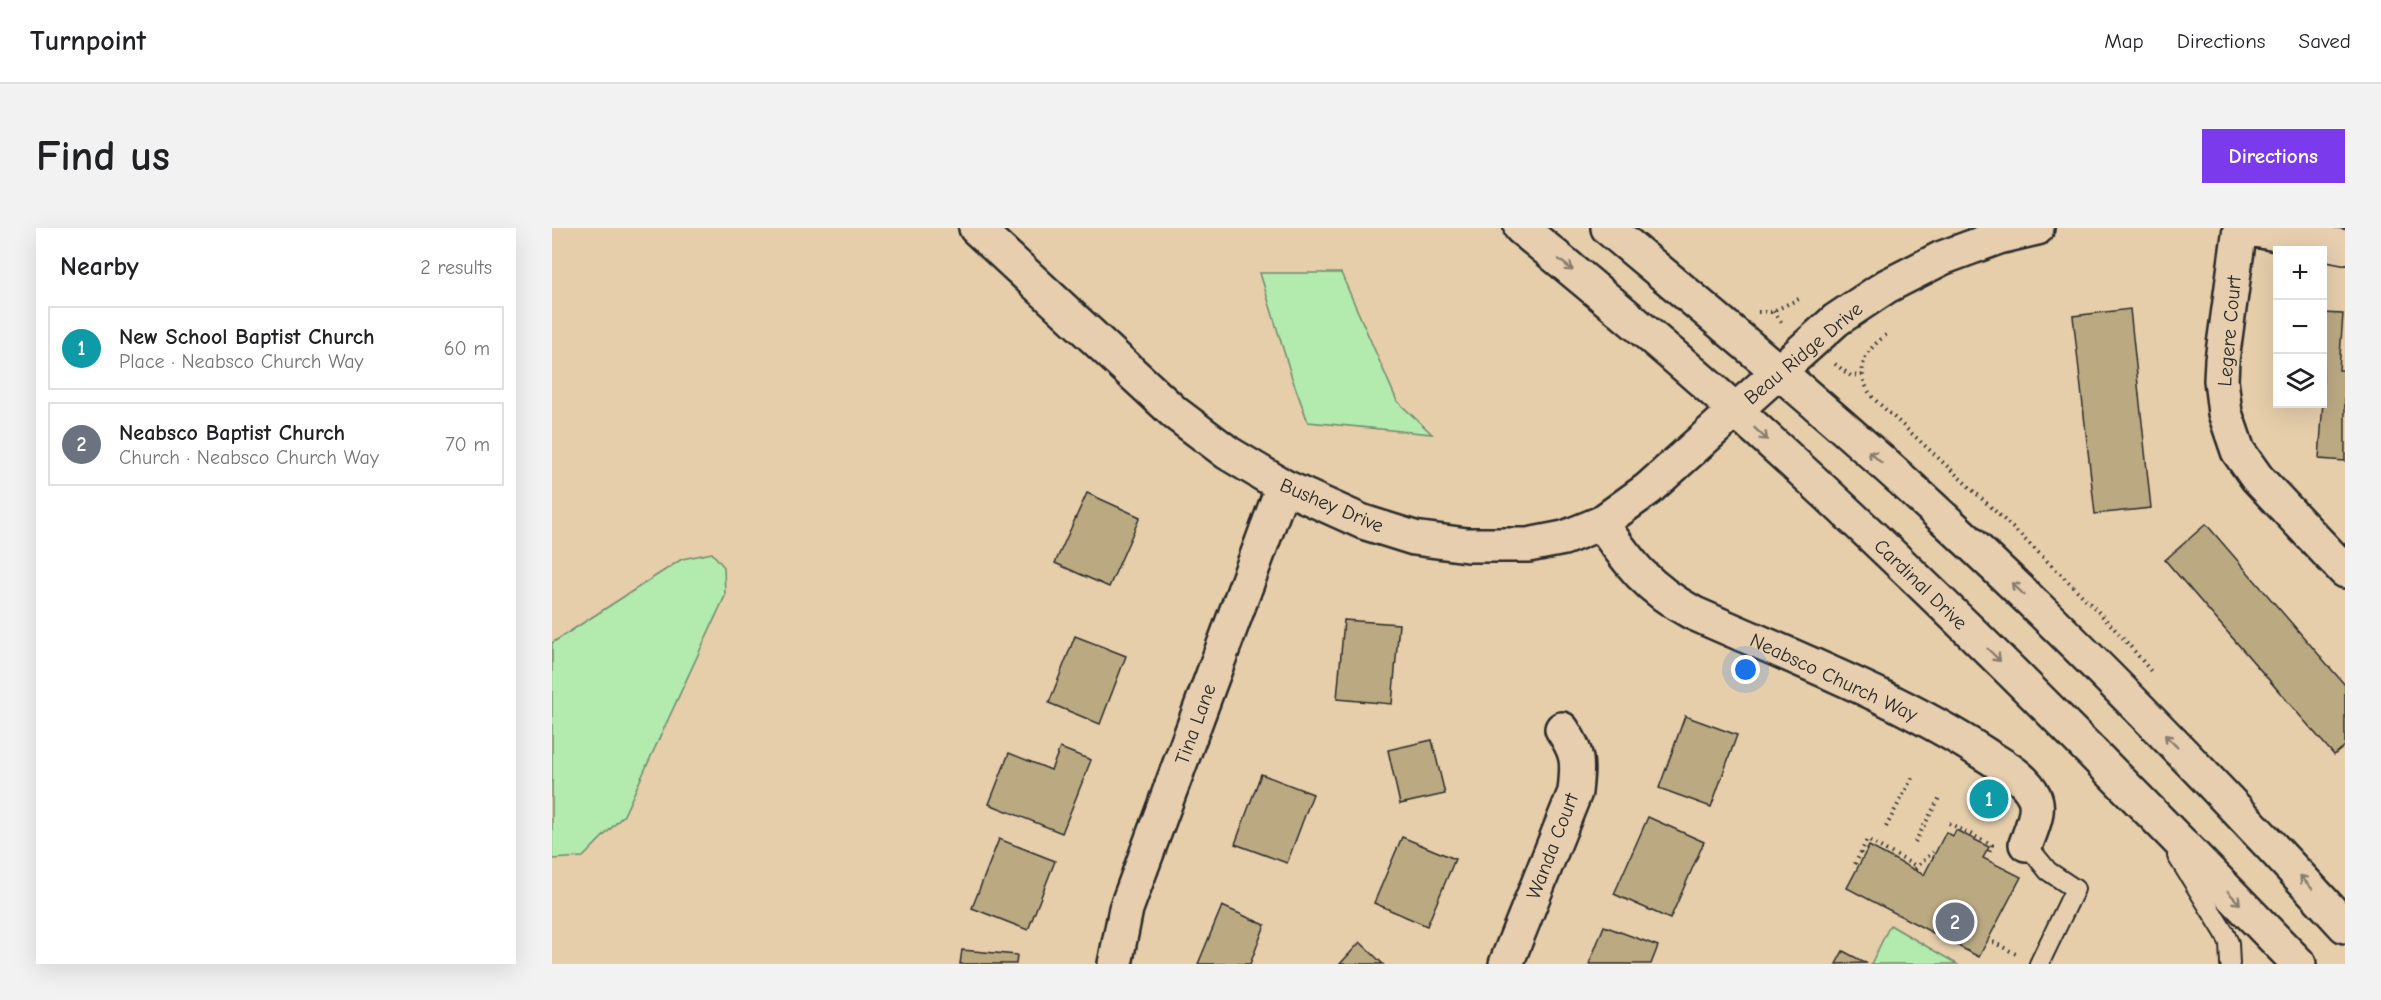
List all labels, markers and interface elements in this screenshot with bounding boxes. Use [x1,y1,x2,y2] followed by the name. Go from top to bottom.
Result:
[30,25,146,57] text: Turnpoint
[2104,29,2144,53] text: Map
[2177,29,2266,53] text: Directions
[2299,29,2351,53] text: Saved
[2202,129,2345,183] button: Directions
[36,132,170,181] text: Find us
[2273,246,2327,408] map controls
[2273,246,2327,300] button: +
[60,252,139,282] text: Nearby
[420,256,492,279] text: 2 results
[1558,258,1573,272] one-way arrow
[2213,273,2246,387] street label: Legere Court
[1740,297,1867,409] street label: Beau Ridge Drive
[2273,300,2327,354] button: −
[119,324,375,350] text: New School Baptist Church
[78,337,85,360] text: 1
[444,337,490,360] text: 60 m
[119,350,364,373] text: Place · Neabsco Church Way
[2273,354,2327,408] button: layers
[119,420,345,446] text: Neabsco Baptist Church
[1753,427,1768,441] one-way arrow
[77,433,86,456] text: 2
[445,433,490,456] text: 70 m
[119,446,379,469] text: Church · Neabsco Church Way
[1867,450,1883,463] one-way arrow
[1277,473,1387,538] street label: Bushey Drive
[1869,534,1972,635] street label: Cardinal Drive
[2010,582,2025,596] one-way arrow
[1746,629,1921,726] street label: Neabsco Church Way
[1986,647,2001,661] one-way arrow
[1731,655,1760,684] your location
[1170,681,1221,768] street label: Tina Lane
[2164,734,2179,748] one-way arrow
[1970,776,2008,822] pin: 1
[1522,789,1584,902] street label: Wanda Court
[2298,875,2313,890] one-way arrow
[2227,890,2242,905] one-way arrow
[1936,900,1974,944] pin: 2

